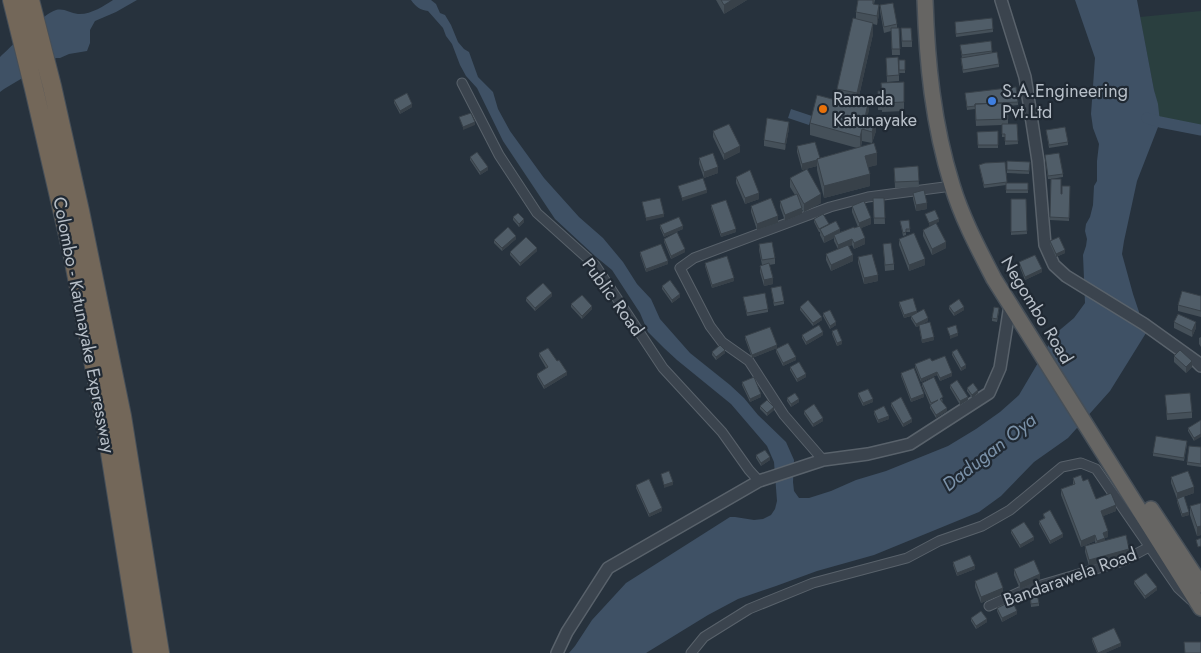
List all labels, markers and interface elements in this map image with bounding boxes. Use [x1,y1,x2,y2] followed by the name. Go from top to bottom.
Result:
[1002,78,1128,125] place label: S.A.Engineering Pvt.Ltd
[833,86,917,133] place label: Ramada Katunayake
[986,95,998,107] marker: S.A.Engineering Pvt.Ltd
[817,103,829,115] marker: Ramada Katunayake
[46,195,122,455] street label: Colombo - Katunayake Expressway
[995,251,1079,369] street label: Negombo Road
[576,253,650,341] street label: Public Road
[936,406,1042,497] water label: Dadugan Oya
[1000,541,1140,613] street label: Bandarawela Road

